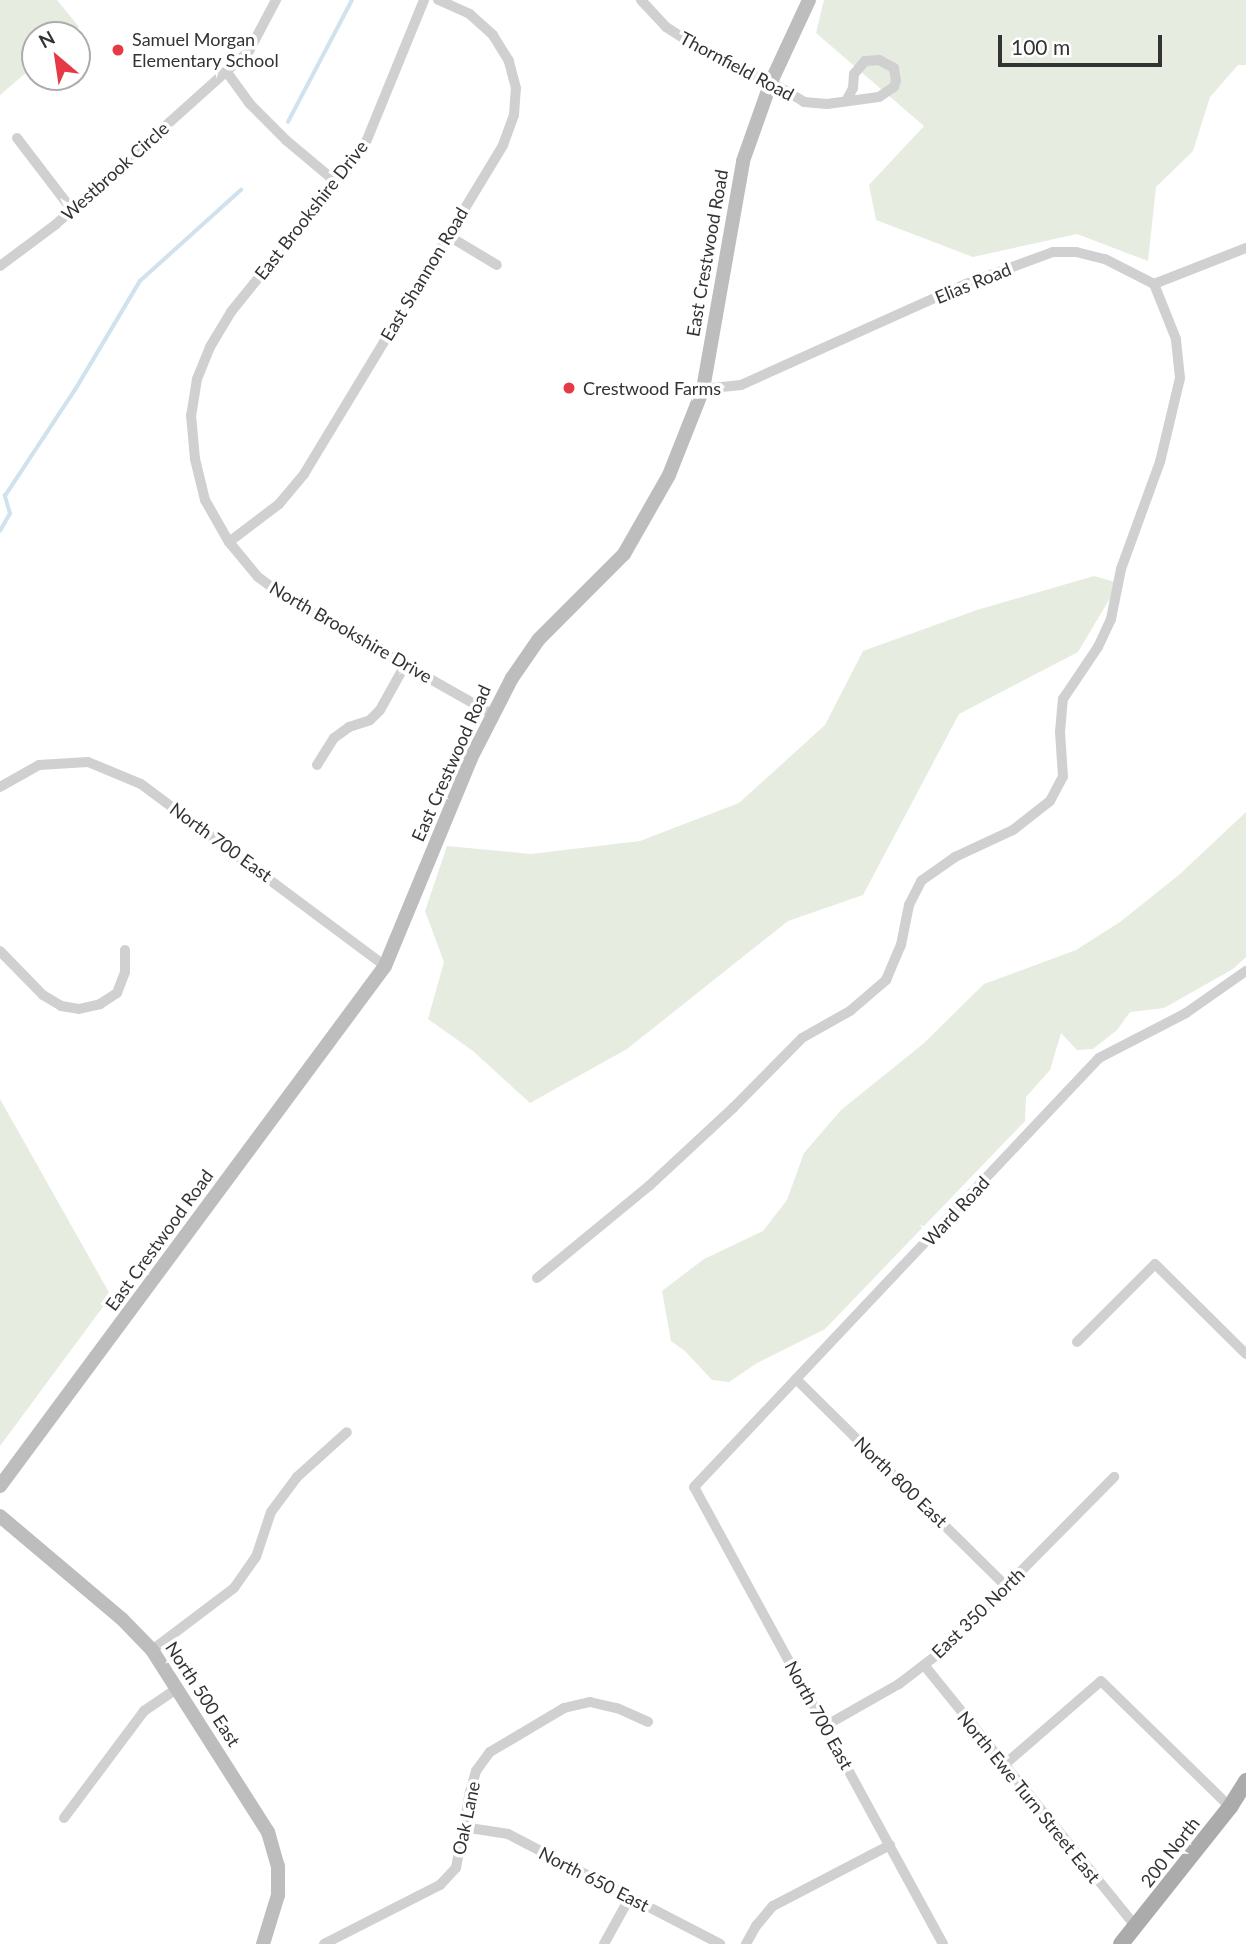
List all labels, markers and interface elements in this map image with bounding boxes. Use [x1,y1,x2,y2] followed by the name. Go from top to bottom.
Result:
[21,21,91,91] north arrow
[1001,21,1166,65] scale bar
[35,25,59,53] text: N
[676,27,798,105] street label: Thornfield Road
[132,29,279,72] place label: Samuel Morgan Elementary School
[1011,34,1070,59] text: 100 m
[110,42,126,58] marker: Samuel Morgan Elementary School
[57,117,173,225] street label: Westbrook Circle
[250,136,372,284] street label: East Brookshire Drive
[682,168,732,338] street label: East Crestwood Road
[376,203,472,345] street label: East Shannon Road
[932,258,1014,308] street label: Elias Road
[583,377,721,399] place label: Crestwood Farms
[561,380,577,396] marker: Crestwood Farms
[266,577,436,687] street label: North Brookshire Drive
[407,681,495,845] street label: East Crestwood Road
[166,798,276,886] street label: North 700 East
[101,1165,217,1315] street label: East Crestwood Road
[918,1172,994,1250] street label: Ward Road
[850,1432,952,1532] street label: North 800 East
[927,1563,1029,1663] street label: East 350 North
[161,1637,245,1751] street label: North 500 East
[780,1657,858,1773] street label: North 700 East
[953,1707,1105,1887] street label: North Ewe Turn Street East
[448,1779,484,1857] street label: Oak Lane
[1136,1813,1204,1891] street label: 200 North
[535,1842,653,1916] street label: North 650 East

